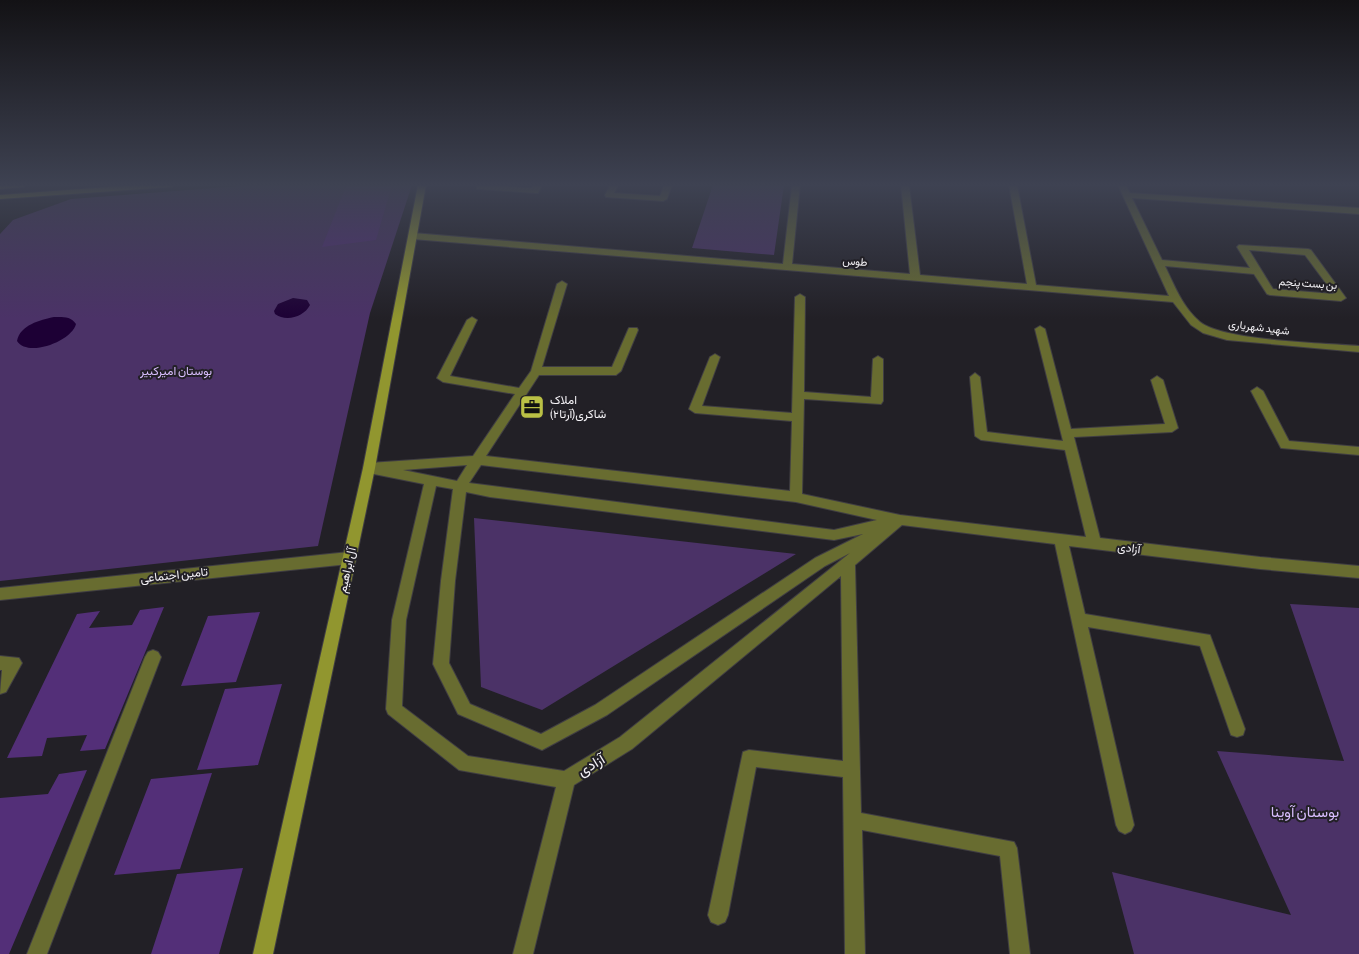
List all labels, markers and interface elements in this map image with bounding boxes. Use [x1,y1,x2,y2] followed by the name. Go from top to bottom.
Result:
[842,254,868,269] street label: طوس
[1278,275,1338,293] street label: بن بست پنجم
[1228,317,1291,338] street label: شهید شهریاری
[139,364,212,379] park label: بوستان امیرکبیر
[550,393,606,422] place label: املاک شاکری(آرتا۲)
[519,394,545,420] office icon: املاک شاکری(آرتا۲)
[1117,540,1143,557] street label: آزادی
[335,545,360,594] street label: آل ابراهیم
[140,564,209,586] street label: تامین اجتماعی
[574,749,610,781] street label: آزادی
[1271,803,1339,821] park label: بوستان آوینا

